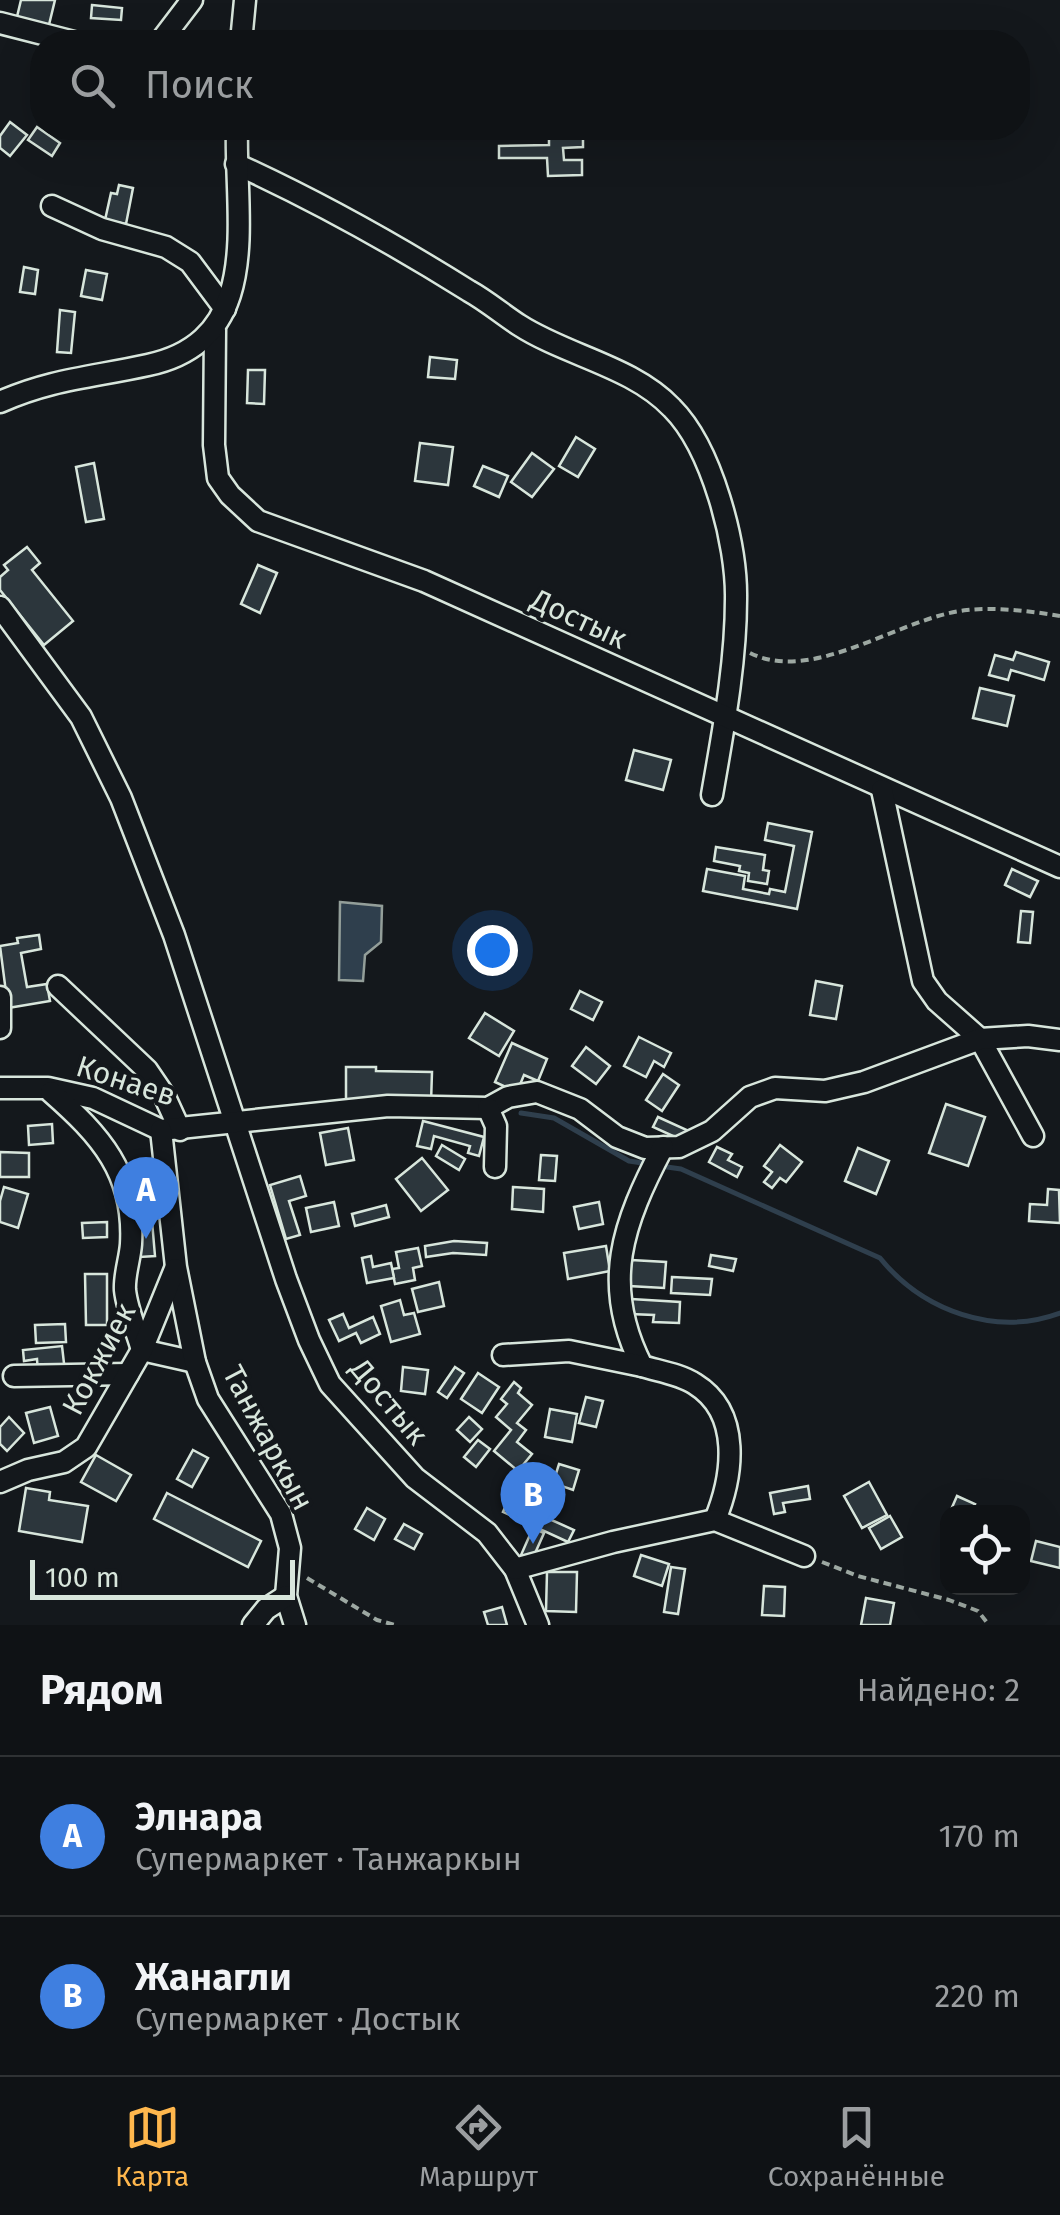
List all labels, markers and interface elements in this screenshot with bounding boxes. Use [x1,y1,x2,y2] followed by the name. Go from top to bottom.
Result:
[30,30,1030,140] search box
[65,58,120,113] icon: search
[145,62,254,108] text: Поиск
[525,581,633,657] street label: Достык
[467,925,518,976] your location
[72,1048,180,1114] street label: Конаев
[114,1156,178,1239] pin: A
[55,1296,144,1421] street label: Кокжиек
[342,1351,436,1453] street label: Достык
[215,1359,321,1517] street label: Танжаркын
[500,1462,566,1544] pin: B
[940,1505,1030,1595] map controls
[940,1505,1030,1595] button: locate
[30,1555,295,1600] scale bar
[45,1561,120,1594] text: 100 m
[40,1665,163,1715] text: Рядом
[857,1671,1020,1709] text: Найдено: 2
[135,1794,263,1840] text: Элнара
[63,1817,82,1855] text: A
[939,1817,1020,1855] text: 170 m
[135,1840,522,1878] text: Супермаркет · Танжаркын
[135,1954,292,2000] text: Жанагли
[63,1977,82,2015] text: B
[935,1977,1020,2015] text: 220 m
[135,2000,460,2038] text: Супермаркет · Достык
[115,2100,189,2193] tab: Карта
[419,2100,538,2193] tab: Маршрут
[768,2100,945,2193] tab: Сохранённые

